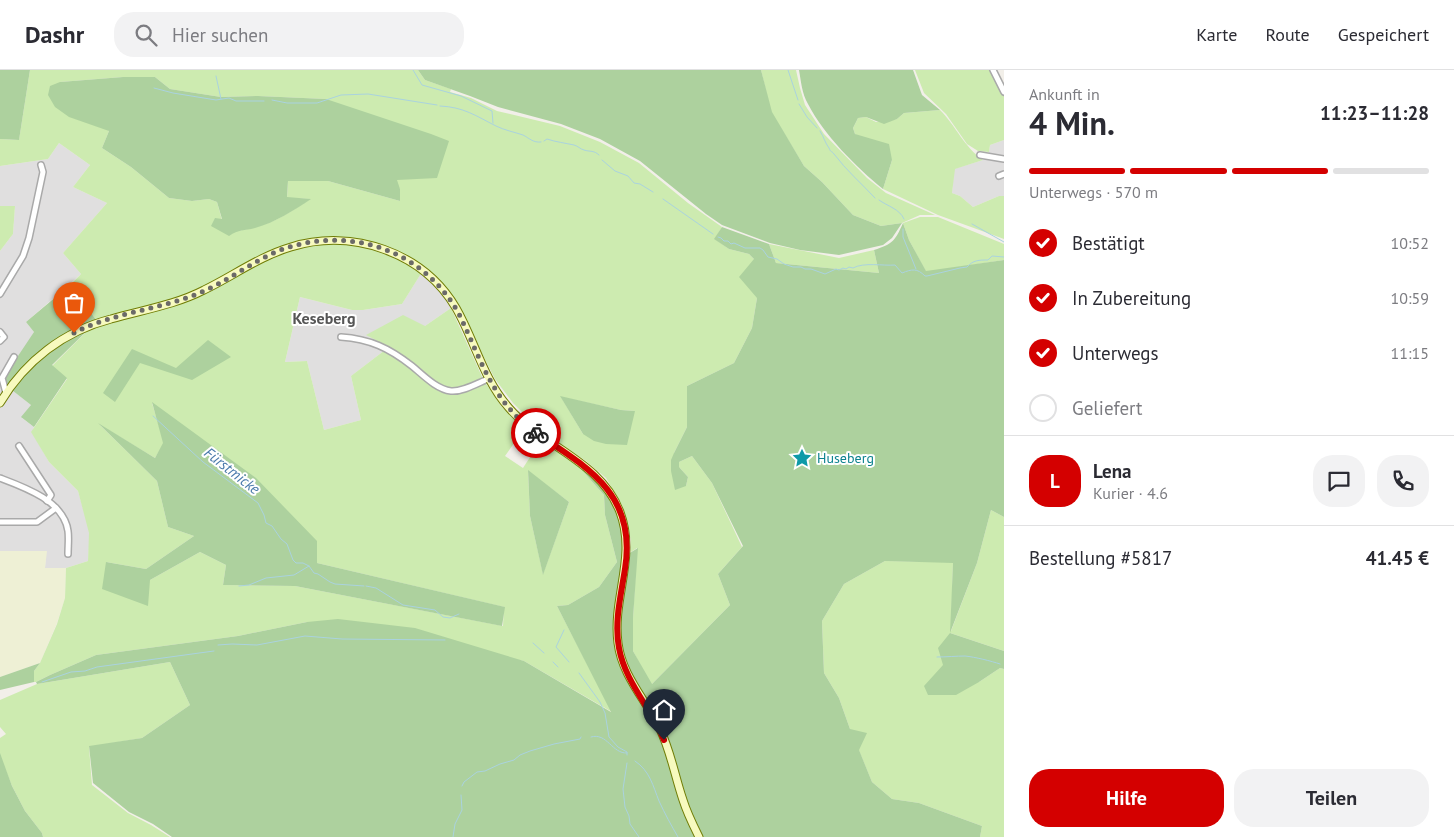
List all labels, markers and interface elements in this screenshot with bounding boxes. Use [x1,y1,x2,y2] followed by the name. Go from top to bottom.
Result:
[114,12,464,57] search box
[25,19,84,50] text: Dashr
[132,21,160,49] icon: search
[172,23,268,47] text: Hier suchen
[1196,23,1237,46] text: Karte
[1265,23,1310,46] text: Route
[1338,23,1429,46] text: Gespeichert
[1029,84,1100,104] text: Ankunft in
[1320,101,1429,125] text: 11:23–11:28
[1029,102,1115,144] text: 4 Min.
[1029,182,1158,202] text: Unterwegs · 570 m
[1029,229,1057,257] icon: check
[1072,231,1145,255] text: Bestätigt
[1391,233,1429,253] text: 10:52
[53,282,95,333] pin
[1029,284,1057,312] icon: check
[1072,286,1191,310] text: In Zubereitung
[1391,288,1429,308] text: 10:59
[60,289,88,317] icon: bag
[292,308,356,328] district label: Keseberg
[1029,339,1057,367] icon: check
[1072,341,1159,365] text: Unterwegs
[1391,343,1429,363] text: 11:15
[1072,396,1143,420] text: Geliefert
[511,408,561,458] courier
[522,419,550,447] icon: bike
[201,443,264,498] water label: Fürstmicke
[791,447,813,469] place icon: Huseberg
[817,449,874,467] place label: Huseberg
[1313,455,1365,507] button: chat
[1377,455,1429,507] button: phone
[1093,459,1132,483] text: Lena
[1050,469,1060,493] text: L
[1093,483,1168,503] text: Kurier · 4.6
[1029,546,1172,570] text: Bestellung #5817
[1366,546,1429,570] text: 41.45 €
[643,689,685,740] pin
[650,696,678,724] icon: home
[1029,769,1224,827] button: Hilfe
[1234,769,1429,827] button: Teilen

